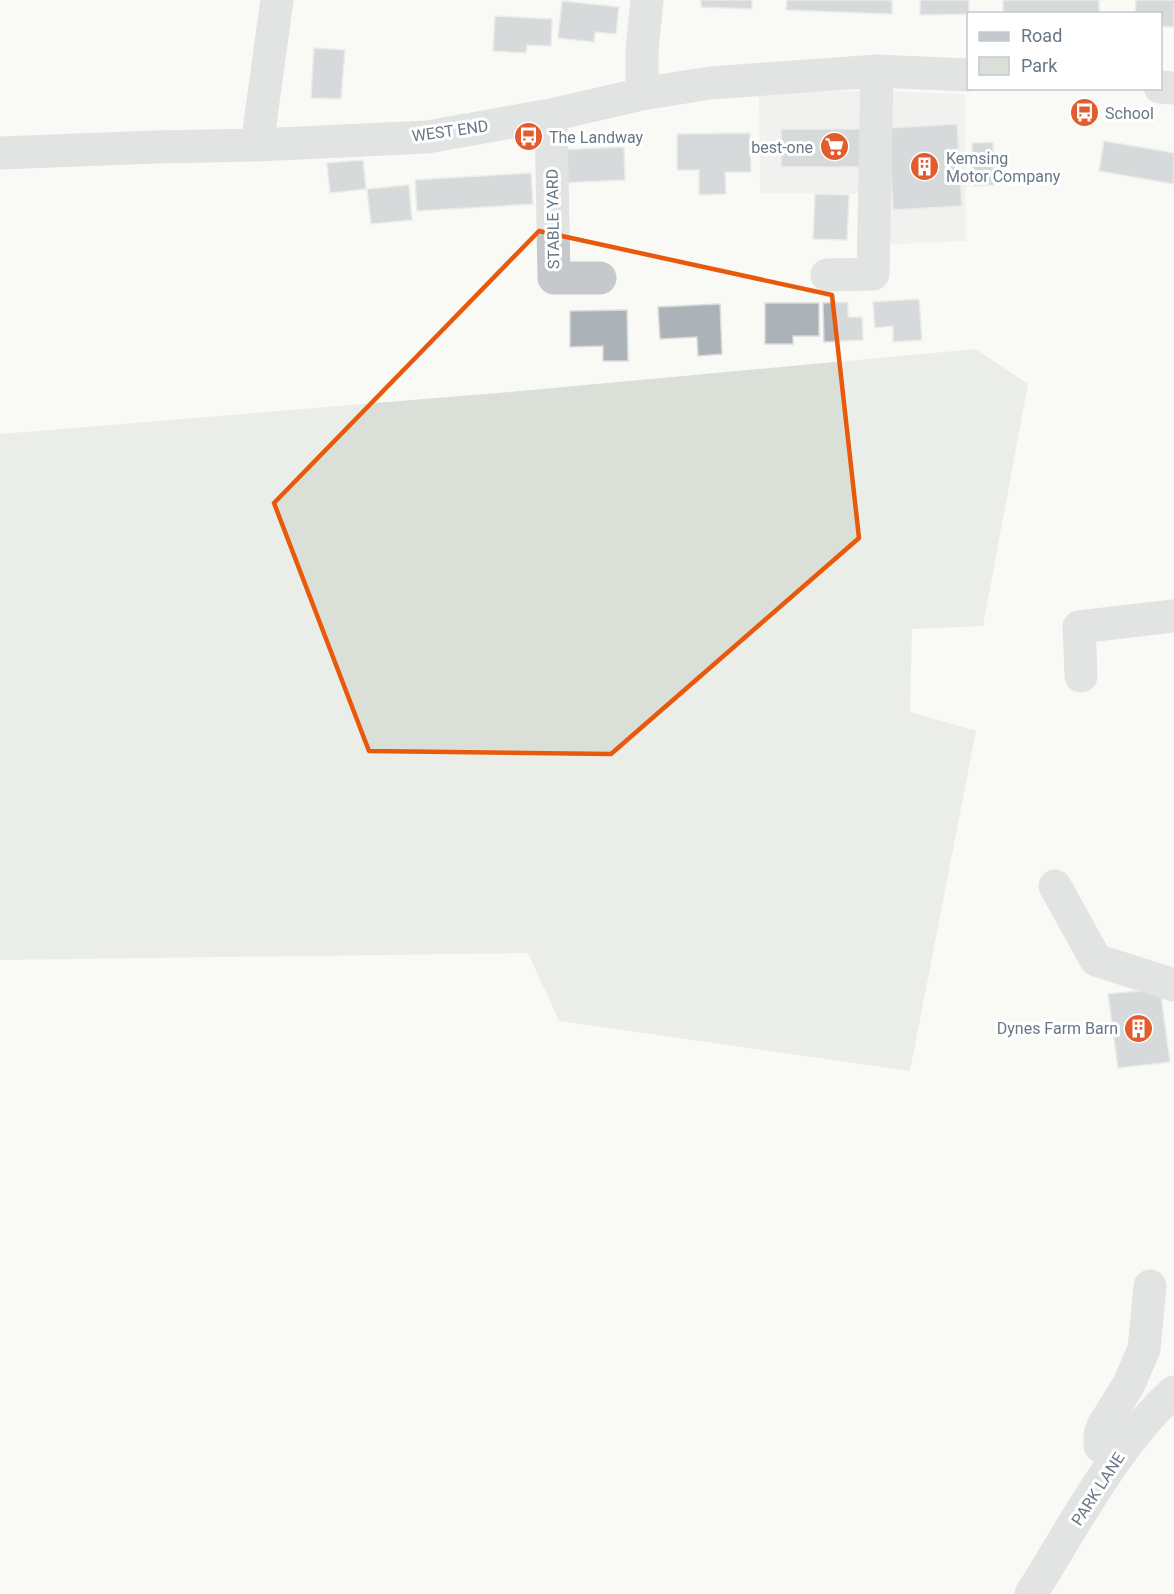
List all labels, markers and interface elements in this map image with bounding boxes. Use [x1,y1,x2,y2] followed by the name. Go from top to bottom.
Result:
[967,12,1162,90] legend
[1021,25,1062,46] text: Road
[1021,55,1058,76] text: Park
[1068,97,1100,129] bus stop icon: School
[1105,104,1154,123] place label: School
[411,116,489,146] street label: WEST END
[512,121,544,153] bus stop icon: The Landway
[549,128,644,147] place label: The Landway
[818,131,850,163] supermarket icon: best-one
[751,138,813,157] place label: best-one
[946,149,1061,186] place label: Kemsing Motor Company
[909,151,941,183] building icon: Kemsing Motor Company
[543,169,563,269] street label: STABLE YARD
[1123,1012,1155,1044] building icon: Dynes Farm Barn
[997,1019,1118,1038] place label: Dynes Farm Barn
[1067,1449,1129,1529] street label: PARK LANE

